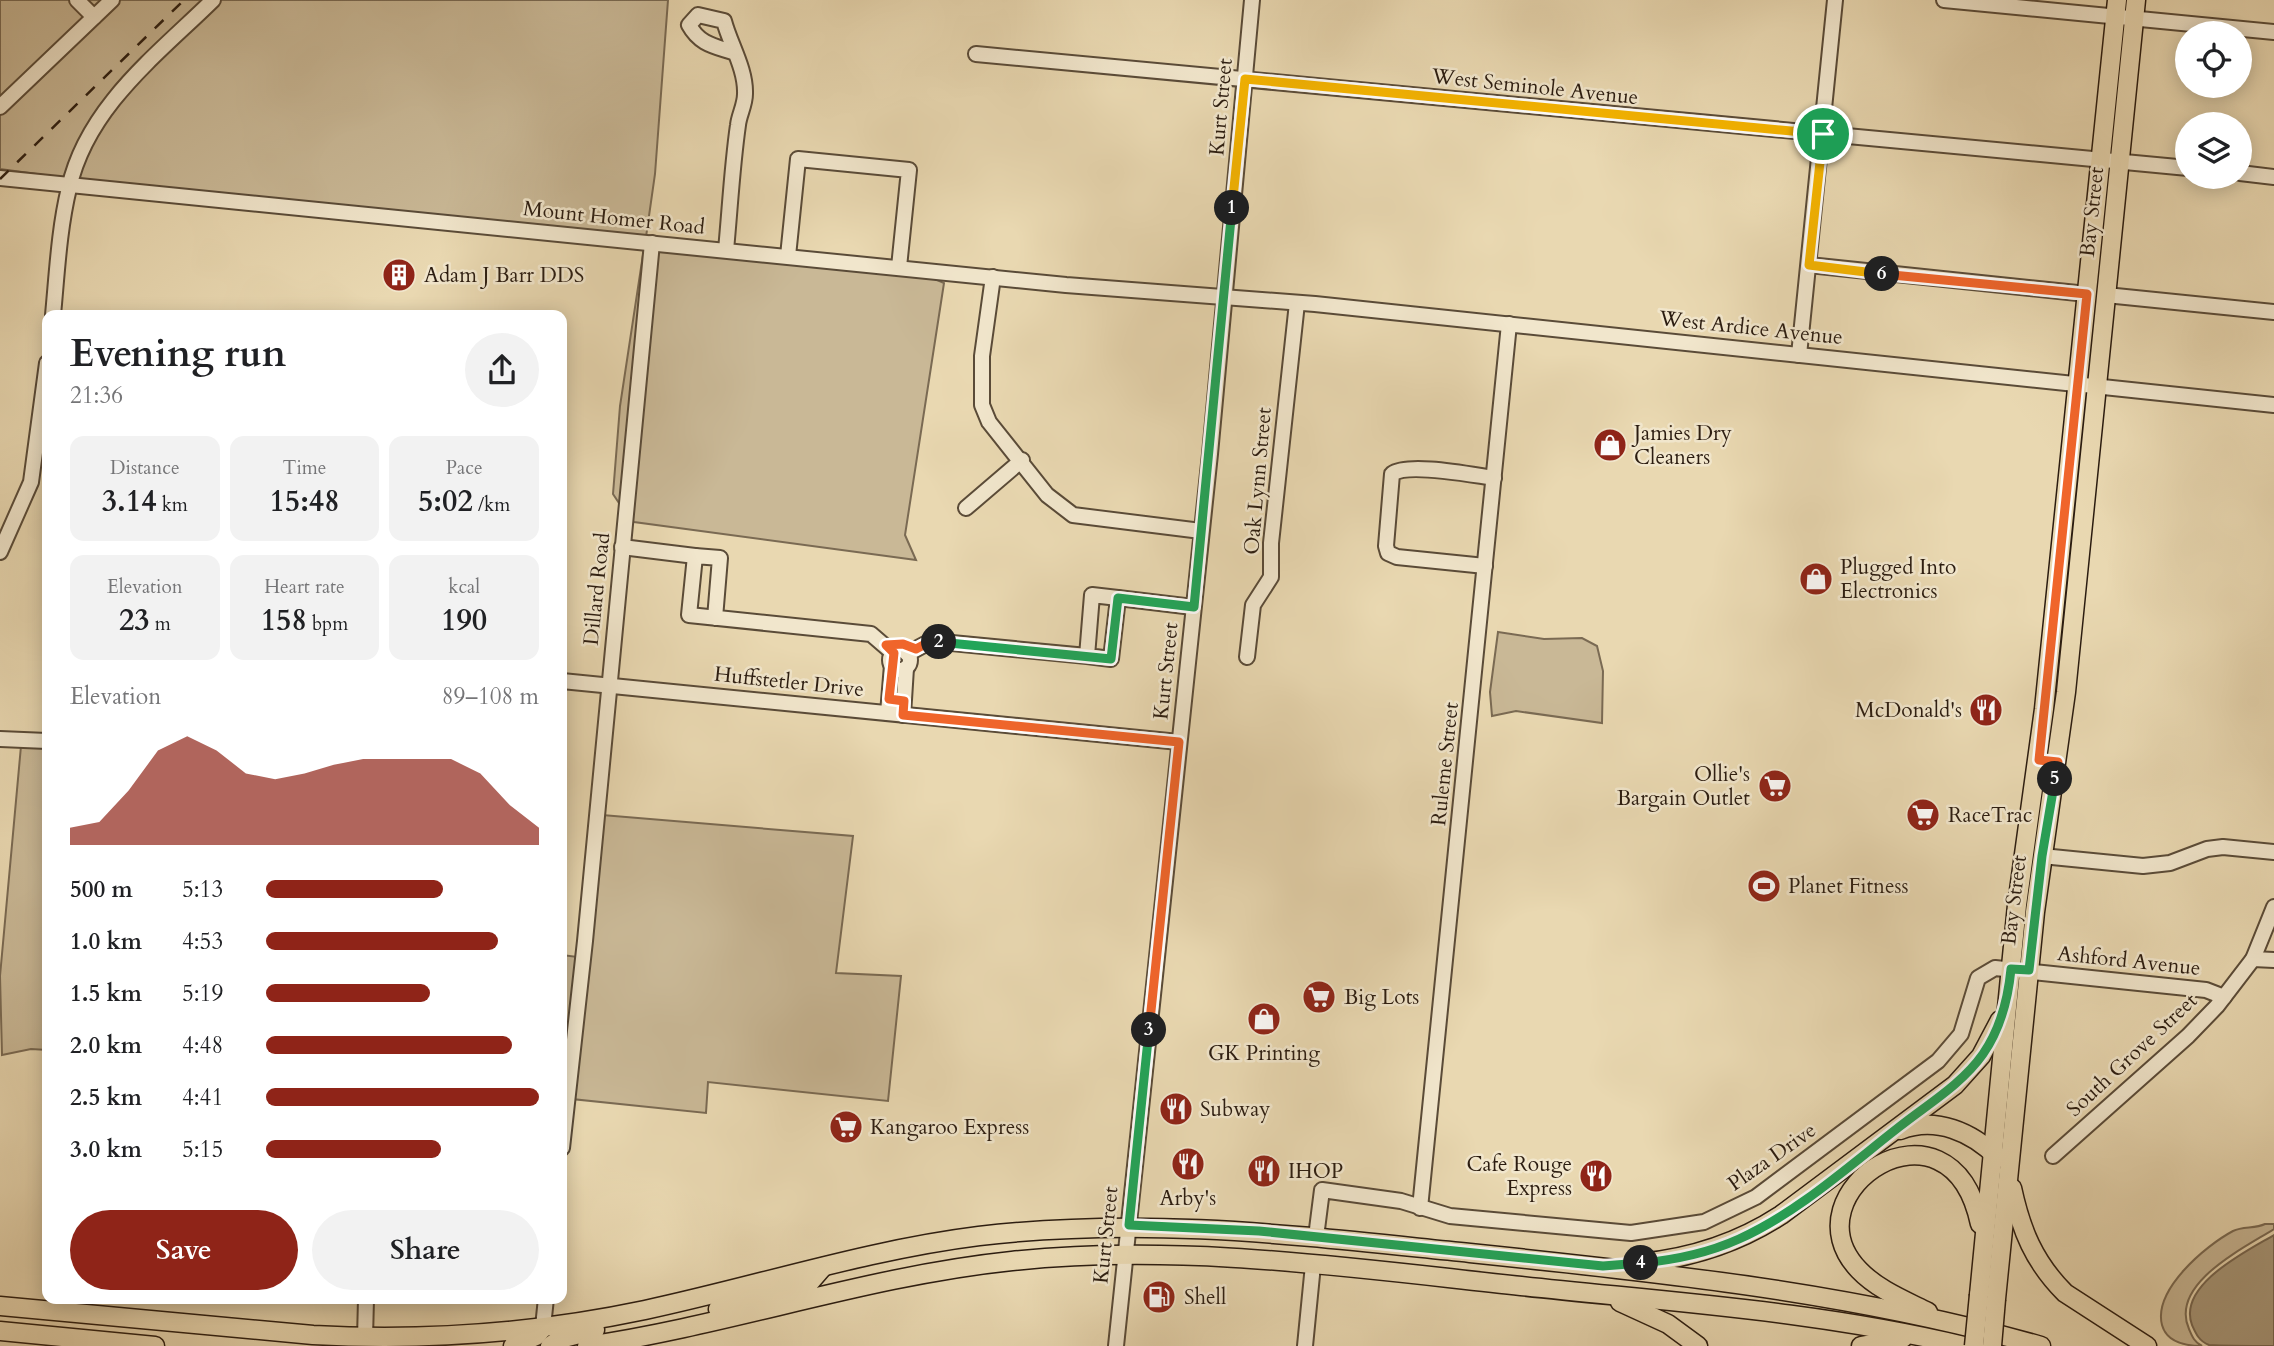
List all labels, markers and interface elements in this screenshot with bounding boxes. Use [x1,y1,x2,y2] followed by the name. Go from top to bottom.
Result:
[2175,21,2252,189] map controls
[2175,21,2252,98] button: locate
[1202,57,1240,157] street label: Kurt Street
[1429,62,1640,112] street label: West Seminole Avenue
[1793,104,1853,164] pin
[2175,112,2252,189] button: layers
[1804,115,1842,153] icon: arrive
[2073,165,2111,259] street label: Bay Street
[1214,190,1250,226] pin: 1
[522,194,706,242] street label: Mount Homer Road
[1227,194,1236,220] text: 1
[380,256,418,294] building icon: Adam J Barr DDS
[1864,256,1899,292] pin: 6
[1877,260,1886,286] text: 6
[424,261,584,290] place label: Adam J Barr DDS
[1657,304,1844,352] street label: West Ardice Avenue
[70,328,286,380] text: Evening run
[465,333,539,407] button: share
[70,380,123,411] text: 21:36
[1237,406,1279,556] street label: Oak Lynn Street
[1631,419,1732,472] place label: Jamies Dry Cleaners
[1591,426,1629,464] shop icon: Jamies Dry Cleaners
[110,455,180,481] text: Distance
[283,455,326,481] text: Time
[446,455,483,481] text: Pace
[102,481,157,522] text: 3.14
[269,481,340,522] text: 15:48
[418,481,473,522] text: 5:02
[157,492,188,518] text: km
[473,492,510,518] text: /km
[577,531,617,647] street label: Dillard Road
[1840,553,1956,606] place label: Plugged Into Electronics
[1797,560,1835,598] shop icon: Plugged Into Electronics
[107,574,183,600] text: Elevation
[264,574,345,600] text: Heart rate
[448,574,480,600] text: kcal
[119,600,150,641] text: 23
[261,600,307,641] text: 158
[441,600,487,641] text: 190
[150,611,171,637] text: m
[307,611,348,637] text: bpm
[1146,621,1186,721] street label: Kurt Street
[922,624,956,660] pin: 2
[934,628,943,654] text: 2
[713,660,865,704] street label: Huffstetler Drive
[70,681,161,712] text: Elevation
[442,681,539,712] text: 89–108 m
[1967,691,2005,729] restaurant icon: McDonald's
[1855,696,1962,725] place label: McDonald's
[1424,700,1466,827] street label: Ruleme Street
[1617,760,1750,813] place label: Ollie's Bargain Outlet
[2038,762,2072,796] pin: 5
[2050,765,2059,791] text: 5
[1756,767,1794,805] supermarket icon: Ollie's Bargain Outlet
[1904,796,1942,834] supermarket icon: RaceTrac
[1948,801,2032,830] place label: RaceTrac
[1994,853,2034,947] street label: Bay Street
[1745,867,1783,905] sports icon: Planet Fitness
[1788,872,1909,901] place label: Planet Fitness
[70,874,133,905] text: 500 m
[182,874,223,905] text: 5:13
[70,926,142,957] text: 1.0 km
[182,926,223,957] text: 4:53
[2056,939,2202,983] street label: Ashford Avenue
[70,978,142,1009] text: 1.5 km
[182,978,223,1009] text: 5:19
[1300,978,1338,1016] supermarket icon: Big Lots
[1344,983,1419,1012] place label: Big Lots
[2060,986,2204,1123] street label: South Grove Street
[1245,1000,1283,1038] shop icon: GK Printing
[1132,1012,1166,1048] pin: 3
[1144,1016,1153,1042] text: 3
[70,1030,142,1061] text: 2.0 km
[182,1030,223,1061] text: 4:48
[1208,1039,1320,1068] place label: GK Printing
[70,1082,142,1113] text: 2.5 km
[182,1082,223,1113] text: 4:41
[1157,1090,1195,1128] restaurant icon: Subway
[1200,1095,1270,1124] place label: Subway
[827,1108,865,1146] supermarket icon: Kangaroo Express
[870,1113,1029,1142] place label: Kangaroo Express
[1722,1116,1822,1198] street label: Plaza Drive
[70,1134,142,1165] text: 3.0 km
[182,1134,223,1165] text: 5:15
[1169,1145,1207,1183] restaurant icon: Arby's
[1467,1150,1572,1203] place label: Cafe Rouge Express
[1245,1152,1283,1190] restaurant icon: IHOP
[1288,1157,1343,1186] place label: IHOP
[1577,1157,1615,1195] restaurant icon: Cafe Rouge Express
[1160,1184,1216,1213] place label: Arby's
[1086,1185,1126,1285] street label: Kurt Street
[70,1210,298,1290] button: Save
[312,1210,539,1290] button: Share
[1624,1246,1658,1280] pin: 4
[1636,1249,1645,1275] text: 4
[1140,1278,1178,1316] fuel station icon: Shell
[1184,1283,1226,1312] place label: Shell

